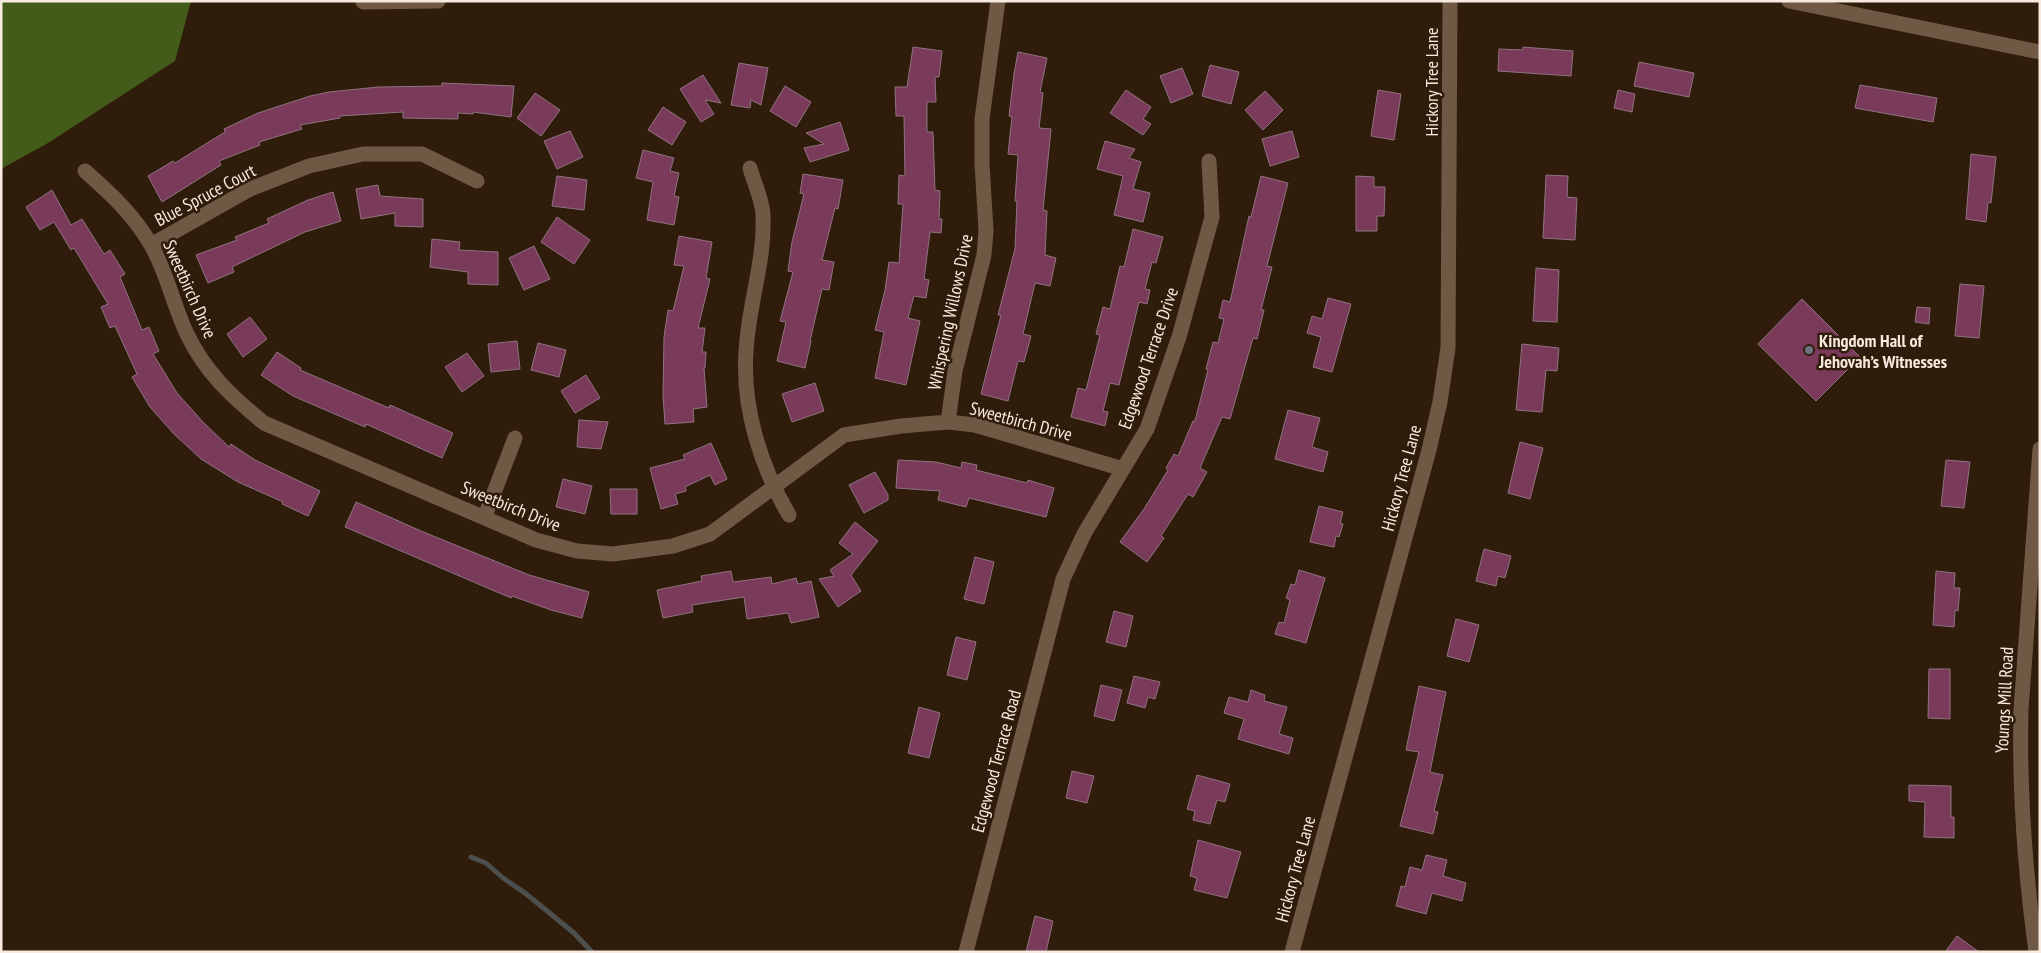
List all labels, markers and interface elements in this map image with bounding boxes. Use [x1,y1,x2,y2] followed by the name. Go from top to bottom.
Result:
[1420,28,1443,136] street label: Hickory Tree Lane
[151,159,259,231] street label: Blue Spruce Court
[922,232,978,392] street label: Whispering Willows Drive
[158,236,222,342] street label: Sweetbirch Drive
[1113,284,1183,432] street label: Edgewood Terrace Drive
[1818,329,1947,373] place label: Kingdom Hall of Jehovah’s Witnesses
[1803,344,1815,356] marker: Kingdom Hall of Jehovah’s Witnesses
[967,396,1075,446] street label: Sweetbirch Drive
[1376,422,1426,534] street label: Hickory Tree Lane
[458,476,564,536] street label: Sweetbirch Drive
[1990,646,2018,754] street label: Youngs Mill Road
[966,687,1026,835] street label: Edgewood Terrace Road
[1270,813,1320,925] street label: Hickory Tree Lane

